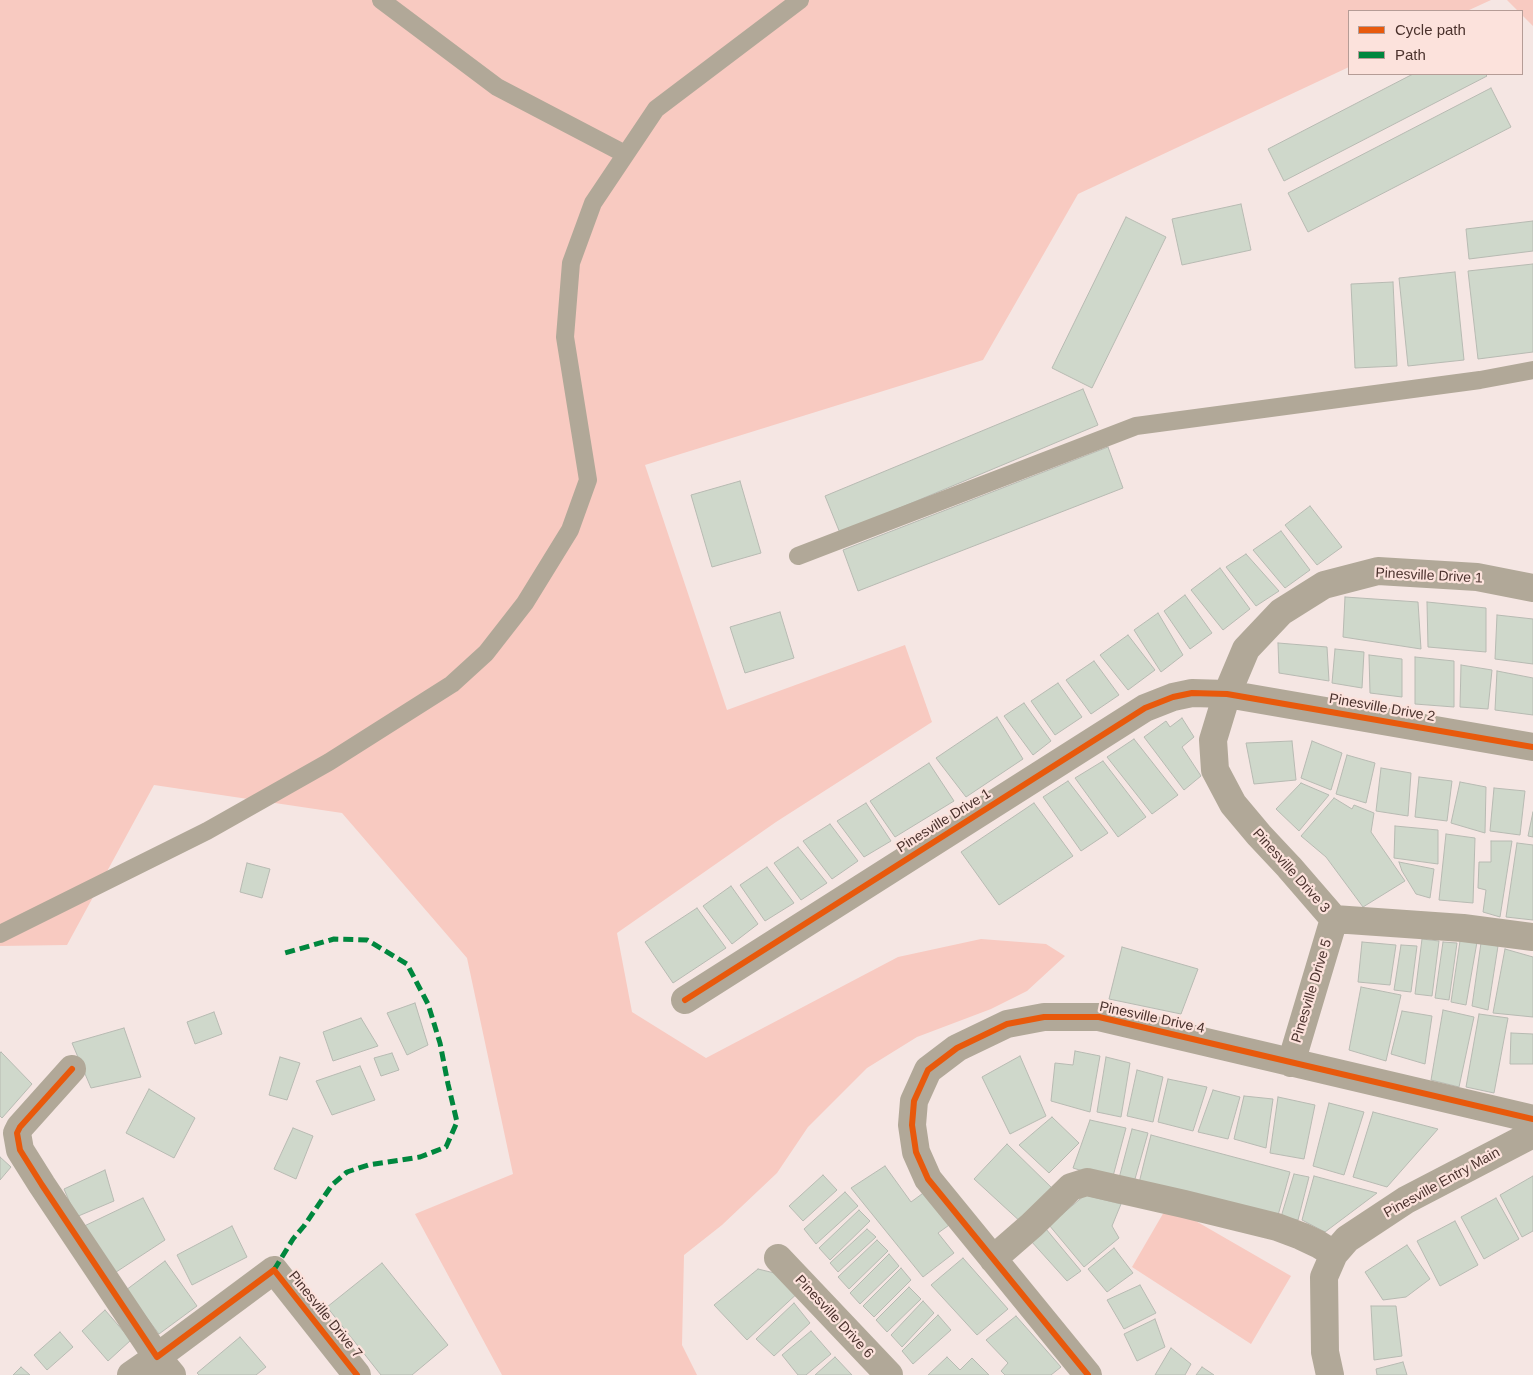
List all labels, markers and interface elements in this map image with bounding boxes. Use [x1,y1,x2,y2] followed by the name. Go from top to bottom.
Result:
[1348,10,1523,75] legend
[1395,21,1466,38] text: Cycle path
[1395,46,1426,63] text: Path
[1375,565,1483,587] street label: Pinesville Drive 1
[1328,690,1436,726] street label: Pinesville Drive 2
[894,785,994,857] street label: Pinesville Drive 1
[1249,825,1333,917] street label: Pinesville Drive 3
[1288,937,1336,1045] street label: Pinesville Drive 5
[1098,999,1206,1037] street label: Pinesville Drive 4
[1381,1144,1503,1222] street label: Pinesville Entry Main
[285,1268,365,1362] street label: Pinesville Drive 7
[791,1272,877,1362] street label: Pinesville Drive 6

